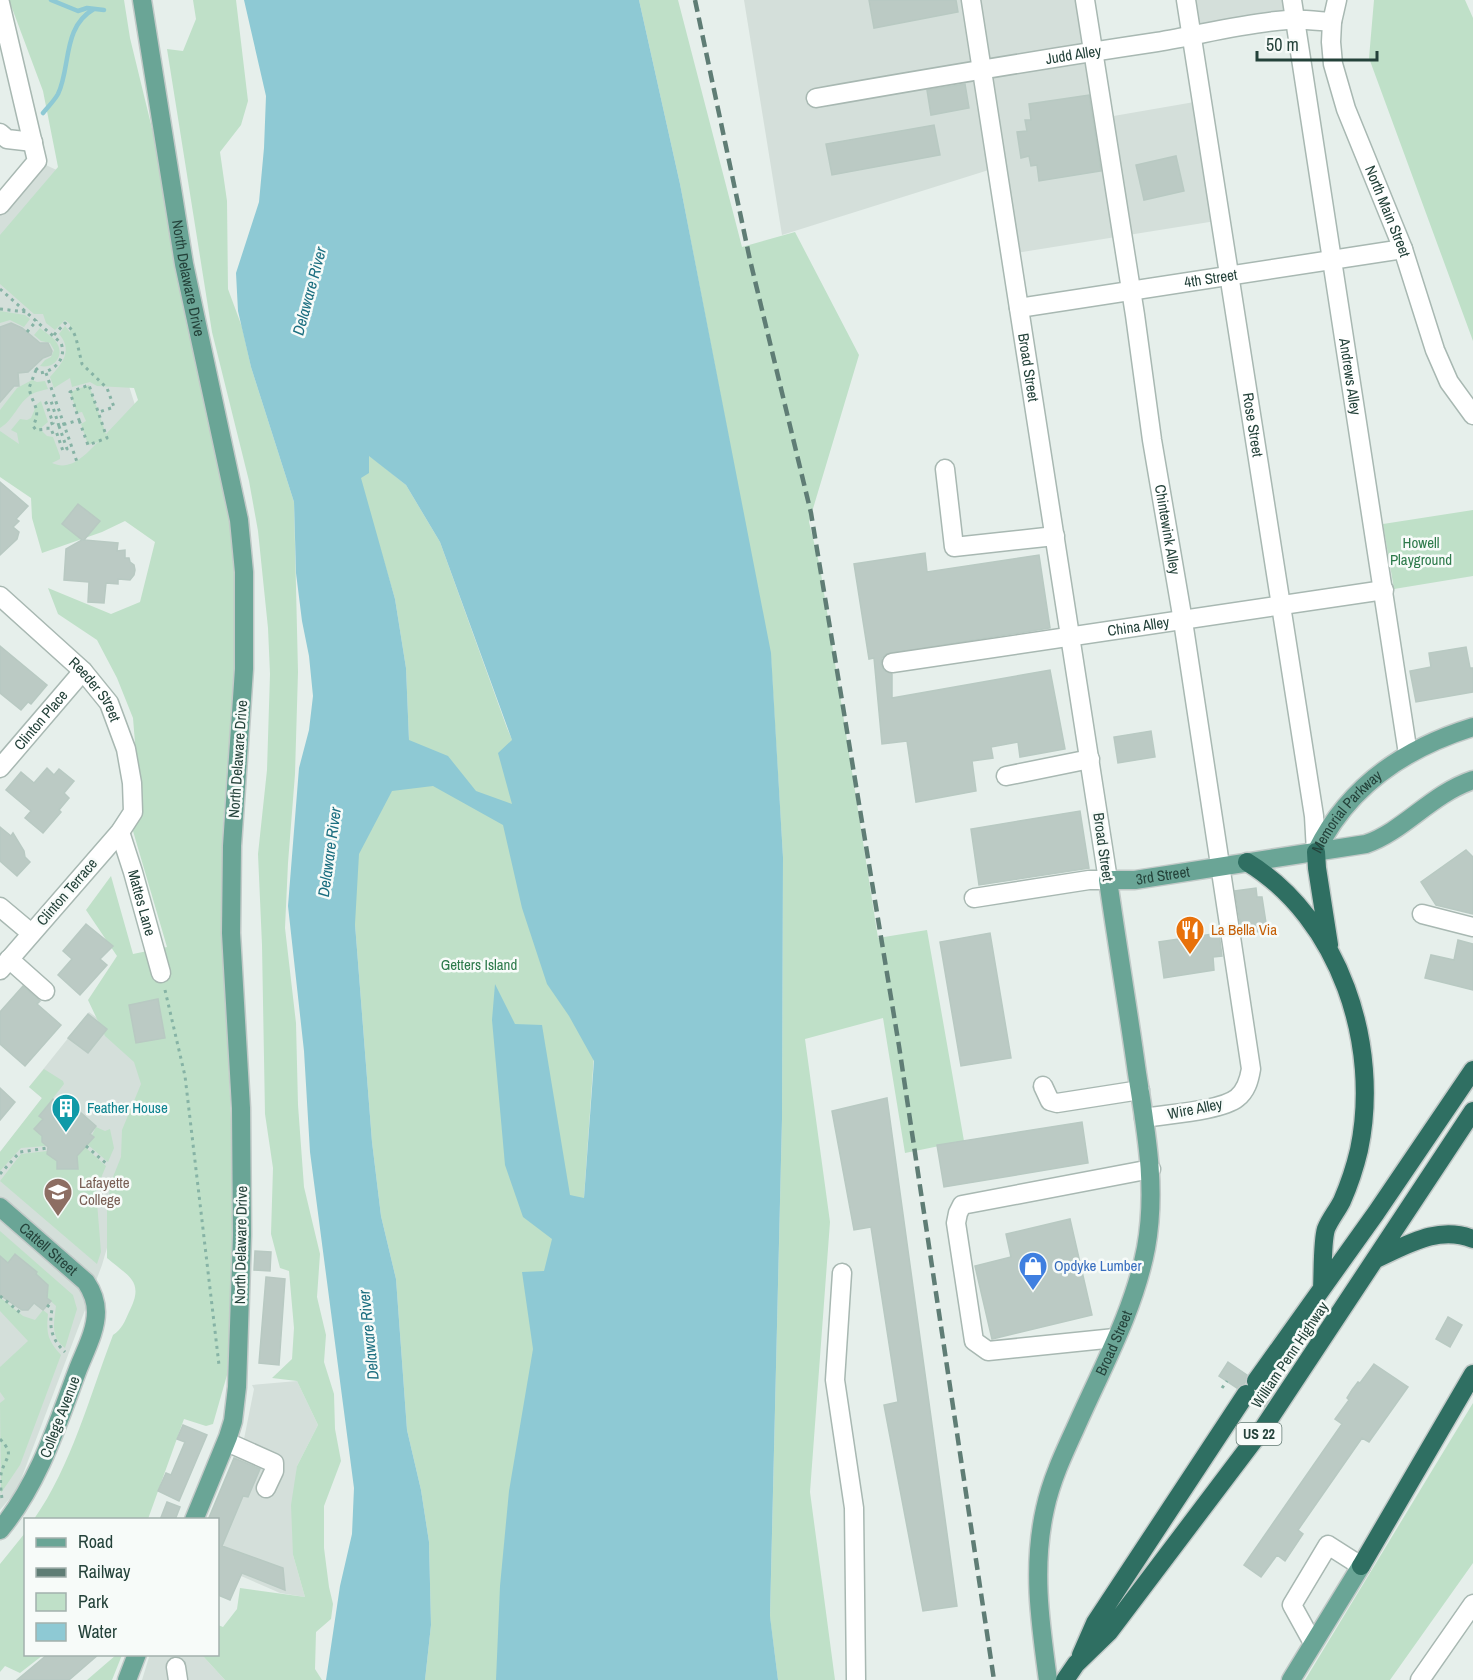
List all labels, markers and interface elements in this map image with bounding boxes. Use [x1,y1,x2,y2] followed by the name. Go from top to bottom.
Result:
[1257,24,1377,62] scale bar
[1266,32,1299,57] text: 50 m
[1044,40,1103,69] street label: Judd Alley
[1360,162,1416,260] street label: North Main Street
[167,218,210,338] street label: North Delaware Drive
[287,244,331,338] water label: Delaware River
[1183,264,1239,292] street label: 4th Street
[1013,332,1045,404] street label: Broad Street
[1334,336,1367,417] street label: Andrews Alley
[1238,391,1269,459] street label: Rose Street
[1150,483,1186,577] street label: Chintewink Alley
[1390,532,1452,570] park label: Howell Playground
[1106,611,1171,641] street label: China Alley
[64,652,126,725] street label: Reeder Street
[9,685,72,754] street label: Clinton Place
[223,699,252,819] street label: North Delaware Drive
[1306,764,1387,856] street label: Memorial Parkway
[312,805,346,898] water label: Delaware River
[1088,811,1119,883] street label: Broad Street
[31,853,102,930] street label: Clinton Terrace
[1134,861,1192,890] street label: 3rd Street
[123,867,161,938] street label: Mattes Lane
[1174,914,1206,956] restaurant icon: La Bella Via
[1211,919,1277,940] place label: La Bella Via
[441,954,517,975] park label: Getters Island
[50,1092,82,1134] building icon: Feather House
[1166,1093,1225,1124] street label: Wire Alley
[87,1097,168,1118] place label: Feather House
[79,1172,130,1210] place label: Lafayette College
[42,1176,74,1218] school or university icon: Lafayette College
[229,1186,252,1304] street label: North Delaware Drive
[15,1217,83,1280] street label: Cattell Street
[1017,1250,1049,1292] shop icon: Opdyke Lumber
[1054,1255,1142,1276] place label: Opdyke Lumber
[352,1288,384,1381] water label: Delaware River
[1246,1297,1334,1412] street label: William Penn Highway
[1090,1307,1137,1379] street label: Broad Street
[34,1373,85,1461] street label: College Avenue
[1236,1423,1282,1445] road number: US 22
[24,1518,219,1656] legend
[78,1529,113,1554] text: Road
[78,1559,131,1584] text: Railway
[78,1589,109,1614] text: Park
[78,1619,117,1644] text: Water

